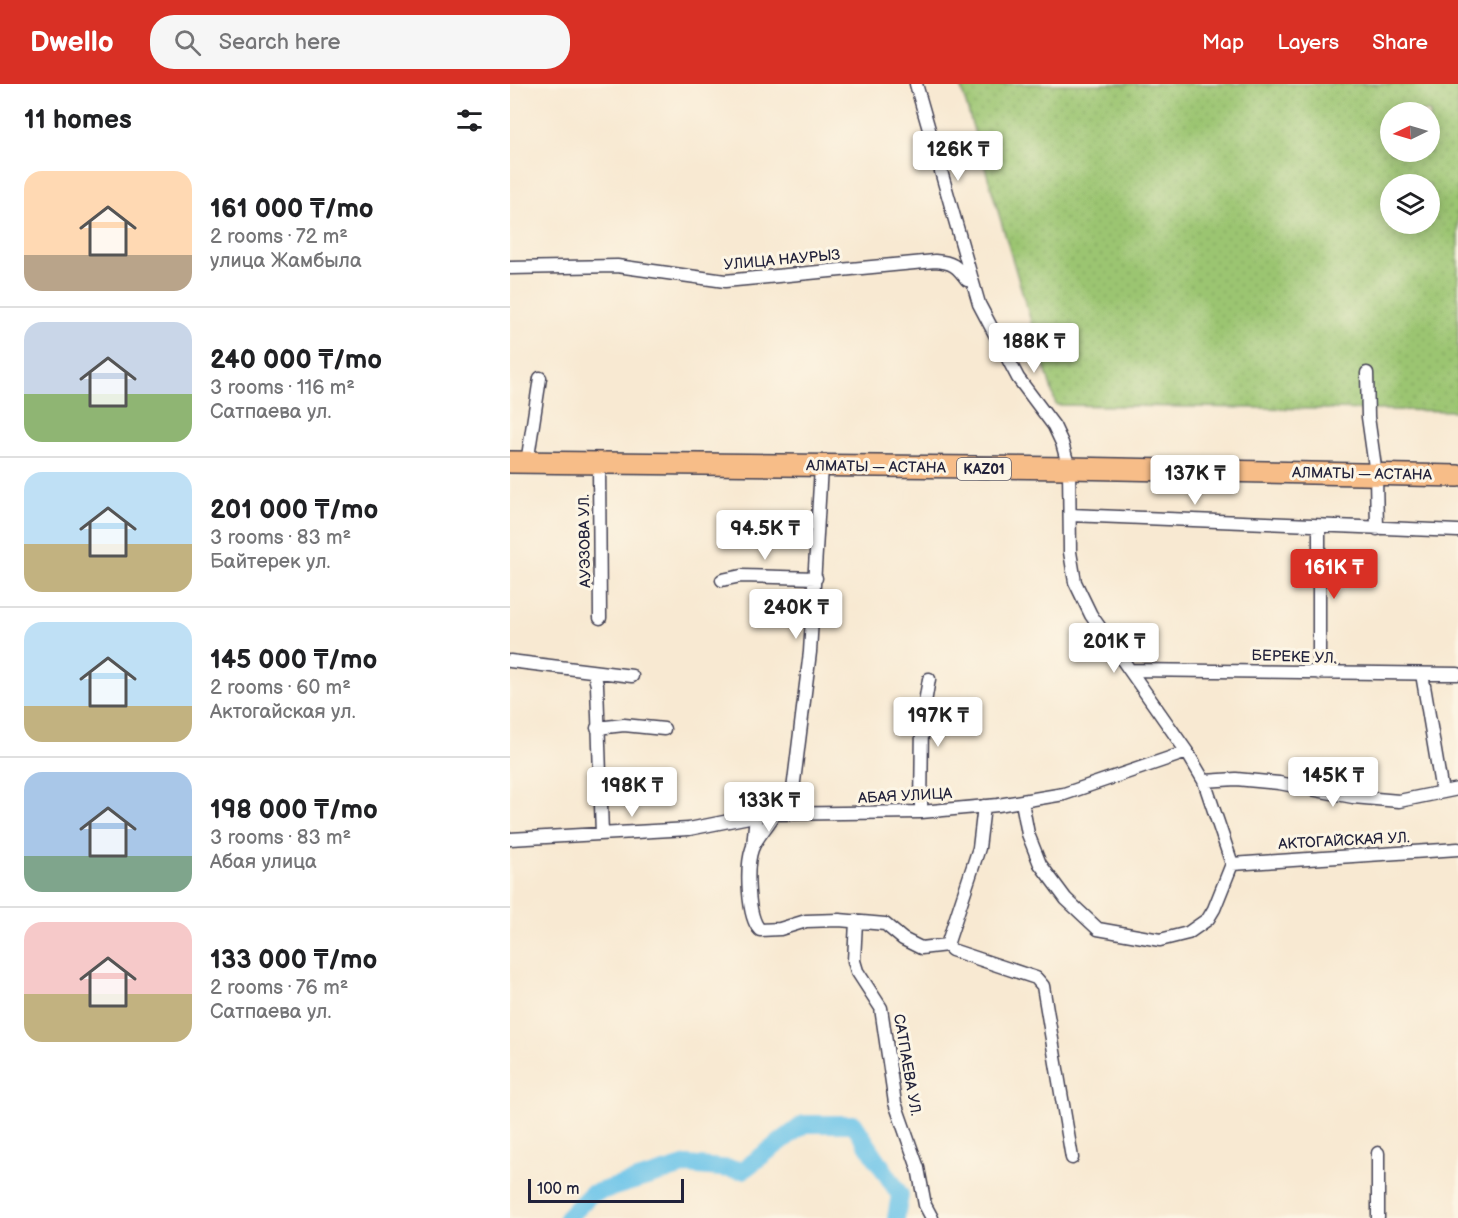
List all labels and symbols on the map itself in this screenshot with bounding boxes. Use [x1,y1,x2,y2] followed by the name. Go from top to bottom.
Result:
[1380,102,1440,162] north arrow
[909,131,1007,182] pin: 126K ₸
[723,245,841,275] street label: УЛИЦА НАУРЫЗ
[985,323,1083,374] pin: 188K ₸
[1146,455,1244,506] pin: 137K ₸
[805,456,947,478] street label: АЛМАТЫ — АСТАНА
[957,458,1011,480] road number: KАZ01
[1291,463,1433,485] street label: АЛМАТЫ — АСТАНА
[575,494,595,589] street label: АУЭЗОВА УЛ.
[710,510,820,561] pin: 94.5K ₸
[1285,549,1383,600] pin: 161K ₸
[747,589,845,640] pin: 240K ₸
[1065,623,1163,674] pin: 201K ₸
[1251,646,1337,668] street label: БЕРЕКЕ УЛ.
[889,697,987,748] pin: 197K ₸
[1284,757,1382,808] pin: 145K ₸
[583,767,681,818] pin: 198K ₸
[720,782,818,833] pin: 133K ₸
[856,784,953,808] street label: АБАЯ УЛИЦА
[1277,828,1410,854] street label: АКТОГАЙСКАЯ УЛ.
[889,1013,925,1117] street label: САТПАЕВА УЛ.
[528,1176,684,1204] scale bar

